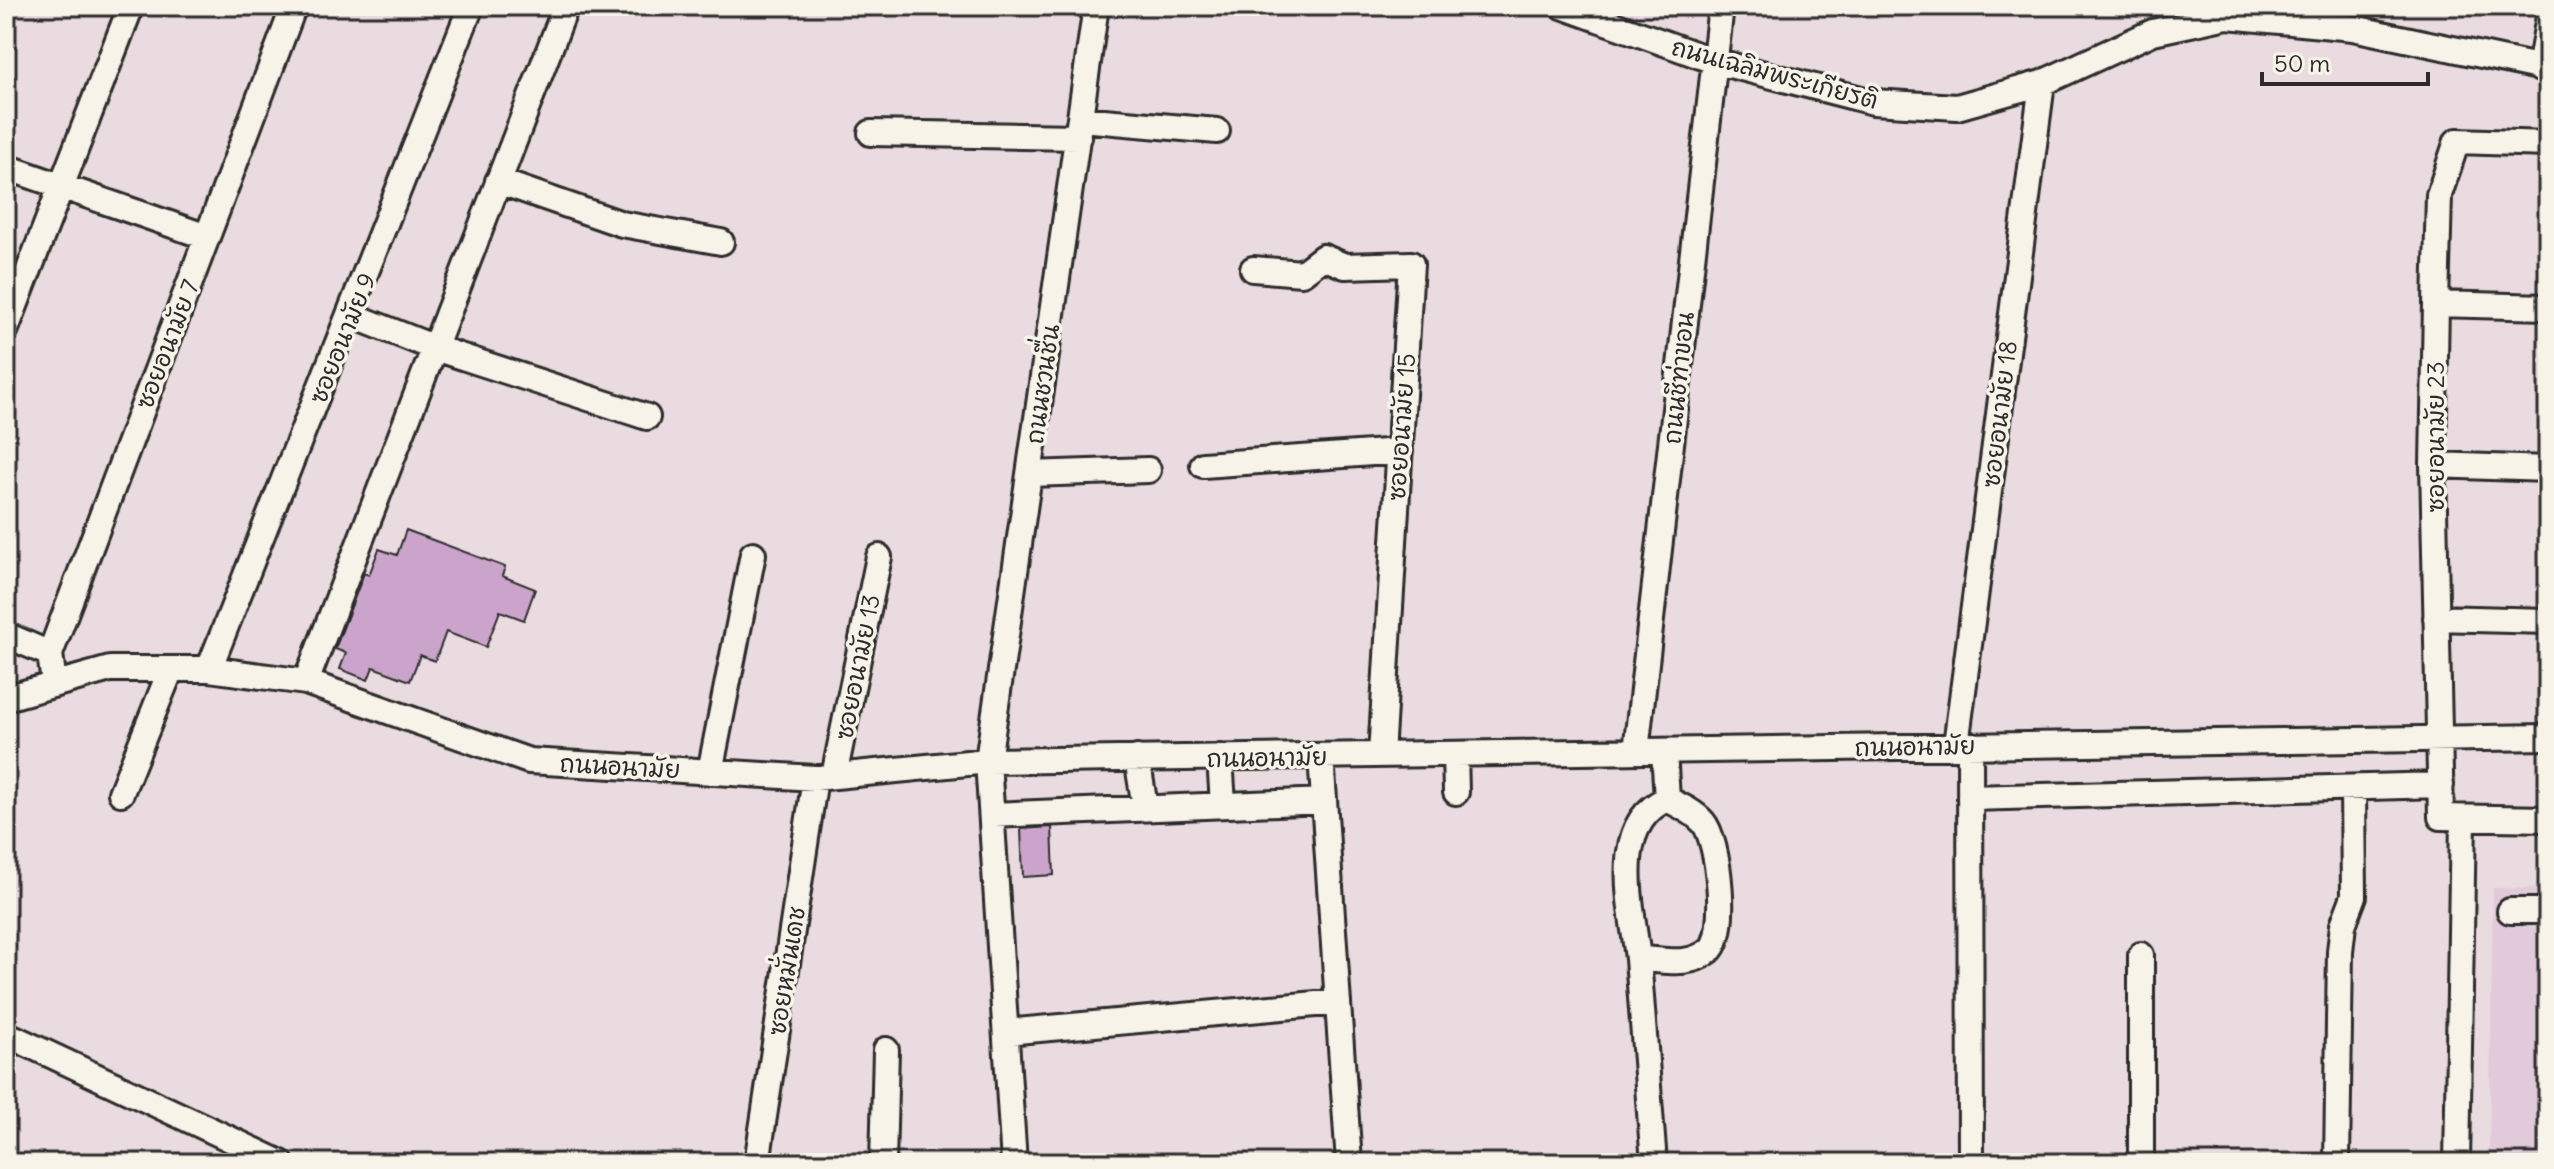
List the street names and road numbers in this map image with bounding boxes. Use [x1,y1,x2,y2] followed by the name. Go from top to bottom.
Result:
[1668,31,1882,115] street label: ถนนเฉลิมพระเกียรติ
[302,268,382,408] street label: ซอยอนามัย 9
[129,275,205,413] street label: ซอยอนามัย 7
[1656,310,1700,446] street label: ถนนชีท่าขอน
[1013,321,1065,446] street label: ถนนชวนชื่น
[1975,339,2023,489] street label: ซอยอนามัย 18
[1381,352,1421,502] street label: ซอยอนามัย 15
[2420,361,2450,513] street label: ซอยอนามัย 23
[828,592,886,742] street label: ซอยอนามัย 13
[1854,730,1976,762] street label: ถนนอนามัย
[1206,741,1328,773] street label: ถนนอนามัย
[559,748,681,784] street label: ถนนอนามัย
[756,903,811,1038] street label: ซอยหมั่นเดช

